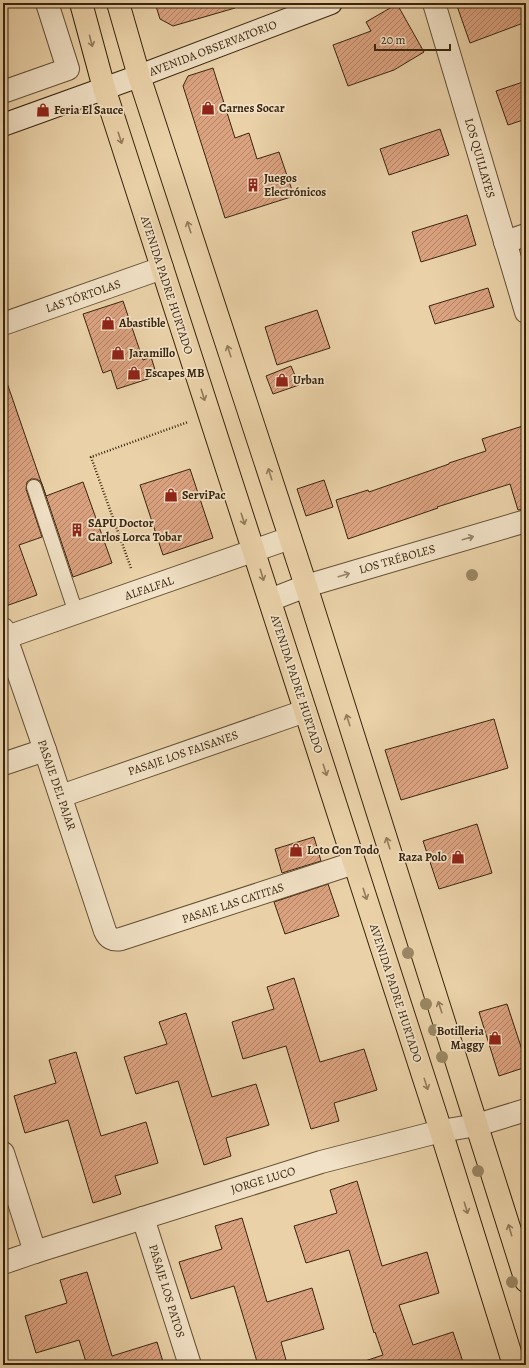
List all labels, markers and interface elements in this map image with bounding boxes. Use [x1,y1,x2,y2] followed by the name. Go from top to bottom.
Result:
[146,16,279,80] street label: AVENIDA OBSERVATORIO
[375,26,450,52] scale bar
[381,32,405,48] text: 20 m
[88,34,95,47] one-way arrow
[200,100,216,116] shop icon: Carnes Socar
[219,100,285,116] place label: Carnes Socar
[35,102,51,118] shop icon: Feria El Sauce
[54,102,124,118] place label: Feria El Sauce
[461,116,499,200] street label: LOS QUILLAYES
[117,132,125,144] one-way arrow
[264,170,326,200] place label: Juegos Electrónicos
[245,177,261,193] building icon: Juegos Electrónicos
[137,213,197,356] street label: AVENIDA PADRE HURTADO
[185,221,192,234] one-way arrow
[43,276,123,316] street label: LAS TÓRTOLAS
[100,315,116,331] shop icon: Abastible
[118,315,166,331] place label: Abastible
[225,344,232,357] one-way arrow
[110,345,126,361] shop icon: Jaramillo
[129,345,175,361] place label: Jaramillo
[126,365,142,381] shop icon: Escapes MB
[145,365,205,381] place label: Escapes MB
[274,372,290,388] shop icon: Urban
[293,372,324,388] place label: Urban
[200,388,207,401] one-way arrow
[265,469,273,481] one-way arrow
[163,487,179,503] shop icon: ServiPac
[182,487,226,503] place label: ServiPac
[240,512,248,524] one-way arrow
[88,515,182,545] place label: SAPU Doctor Carlos Lorca Tobar
[69,522,85,538] building icon: SAPU Doctor Carlos Lorca Tobar
[461,534,474,541] one-way arrow
[357,540,437,578] street label: LOS TRÉBOLES
[259,569,266,582] one-way arrow
[337,571,350,578] one-way arrow
[121,572,176,604] street label: ALFALFAL
[267,612,327,755] street label: AVENIDA PADRE HURTADO
[344,714,352,726] one-way arrow
[126,727,240,779] street label: PASAJE LOS FAISANES
[34,737,80,833] street label: PASAJE DEL PAJAR
[322,764,329,777] one-way arrow
[384,837,391,850] one-way arrow
[288,842,304,858] shop icon: Loto Con Todo
[307,842,379,858] place label: Loto Con Todo
[398,849,447,865] place label: Raza Polo
[450,849,466,865] shop icon: Raza Polo
[180,879,286,927] street label: PASAJE LAS CATITAS
[361,888,369,900] one-way arrow
[366,921,426,1064] street label: AVENIDA PADRE HURTADO
[436,1001,443,1014] one-way arrow
[437,1023,484,1053] place label: Botilleria Maggy
[487,1030,503,1046] shop icon: Botilleria Maggy
[423,1078,430,1091] one-way arrow
[229,1163,297,1197] street label: JORGE LUCO
[462,1202,470,1214] one-way arrow
[506,1224,513,1237] one-way arrow
[145,1242,189,1340] street label: PASAJE LOS PATOS

